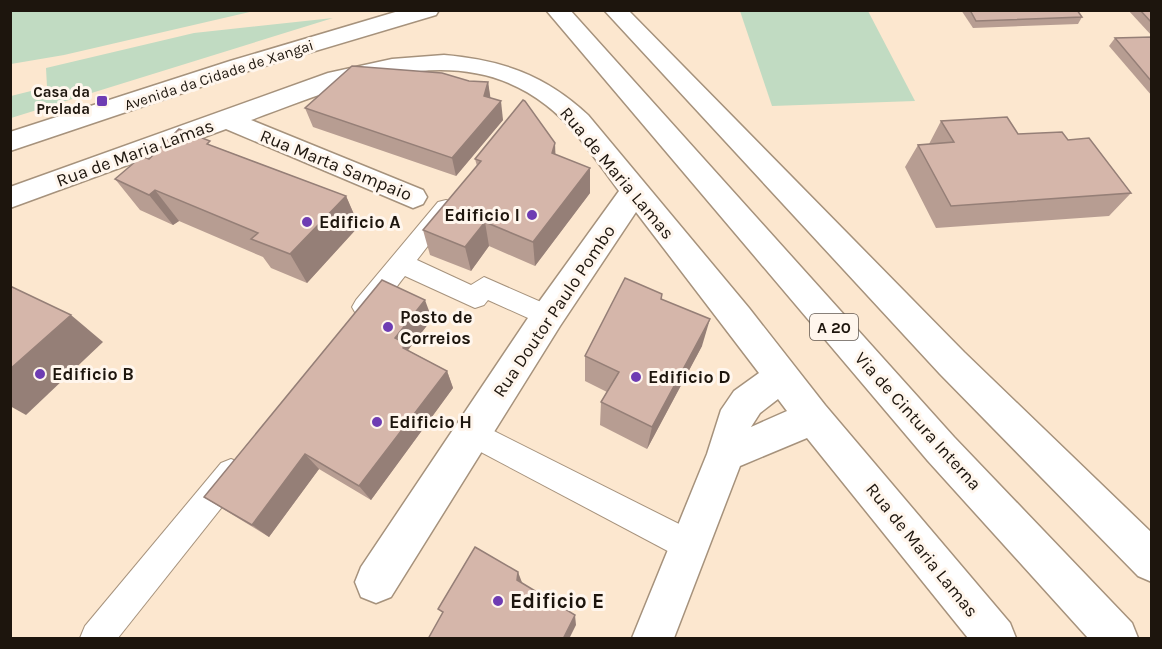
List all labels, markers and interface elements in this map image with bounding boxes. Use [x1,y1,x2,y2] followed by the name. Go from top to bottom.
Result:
[122,36,316,114] street label: Avenida da Cidade de Xangai
[33,83,90,118] place label: Casa da Prelada
[95,94,109,108] marker: Casa da Prelada
[555,102,679,244] street label: Rua de Maria Lamas
[53,114,217,192] street label: Rua de Maria Lamas
[257,124,415,206] street label: Rua Marta Sampaio
[444,204,520,226] place label: Edificio I
[525,208,539,222] marker: Edificio I
[319,211,400,233] place label: Edificio A
[300,215,314,229] marker: Edificio A
[488,221,620,401] street label: Rua Doutor Paulo Pombo
[400,306,473,349] place label: Posto de Correios
[810,314,858,340] road number: A 20
[381,320,395,334] marker: Posto de Correios
[850,347,986,495] street label: Via de Cintura Interna
[52,363,134,385] place label: Edificio B
[648,366,731,388] place label: Edificio D
[33,367,47,381] marker: Edificio B
[629,370,643,384] marker: Edificio D
[389,411,472,433] place label: Edificio H
[370,415,384,429] marker: Edificio H
[861,479,983,621] street label: Rua de Maria Lamas
[510,589,604,613] place label: Edificio E
[491,594,505,608] marker: Edificio E

